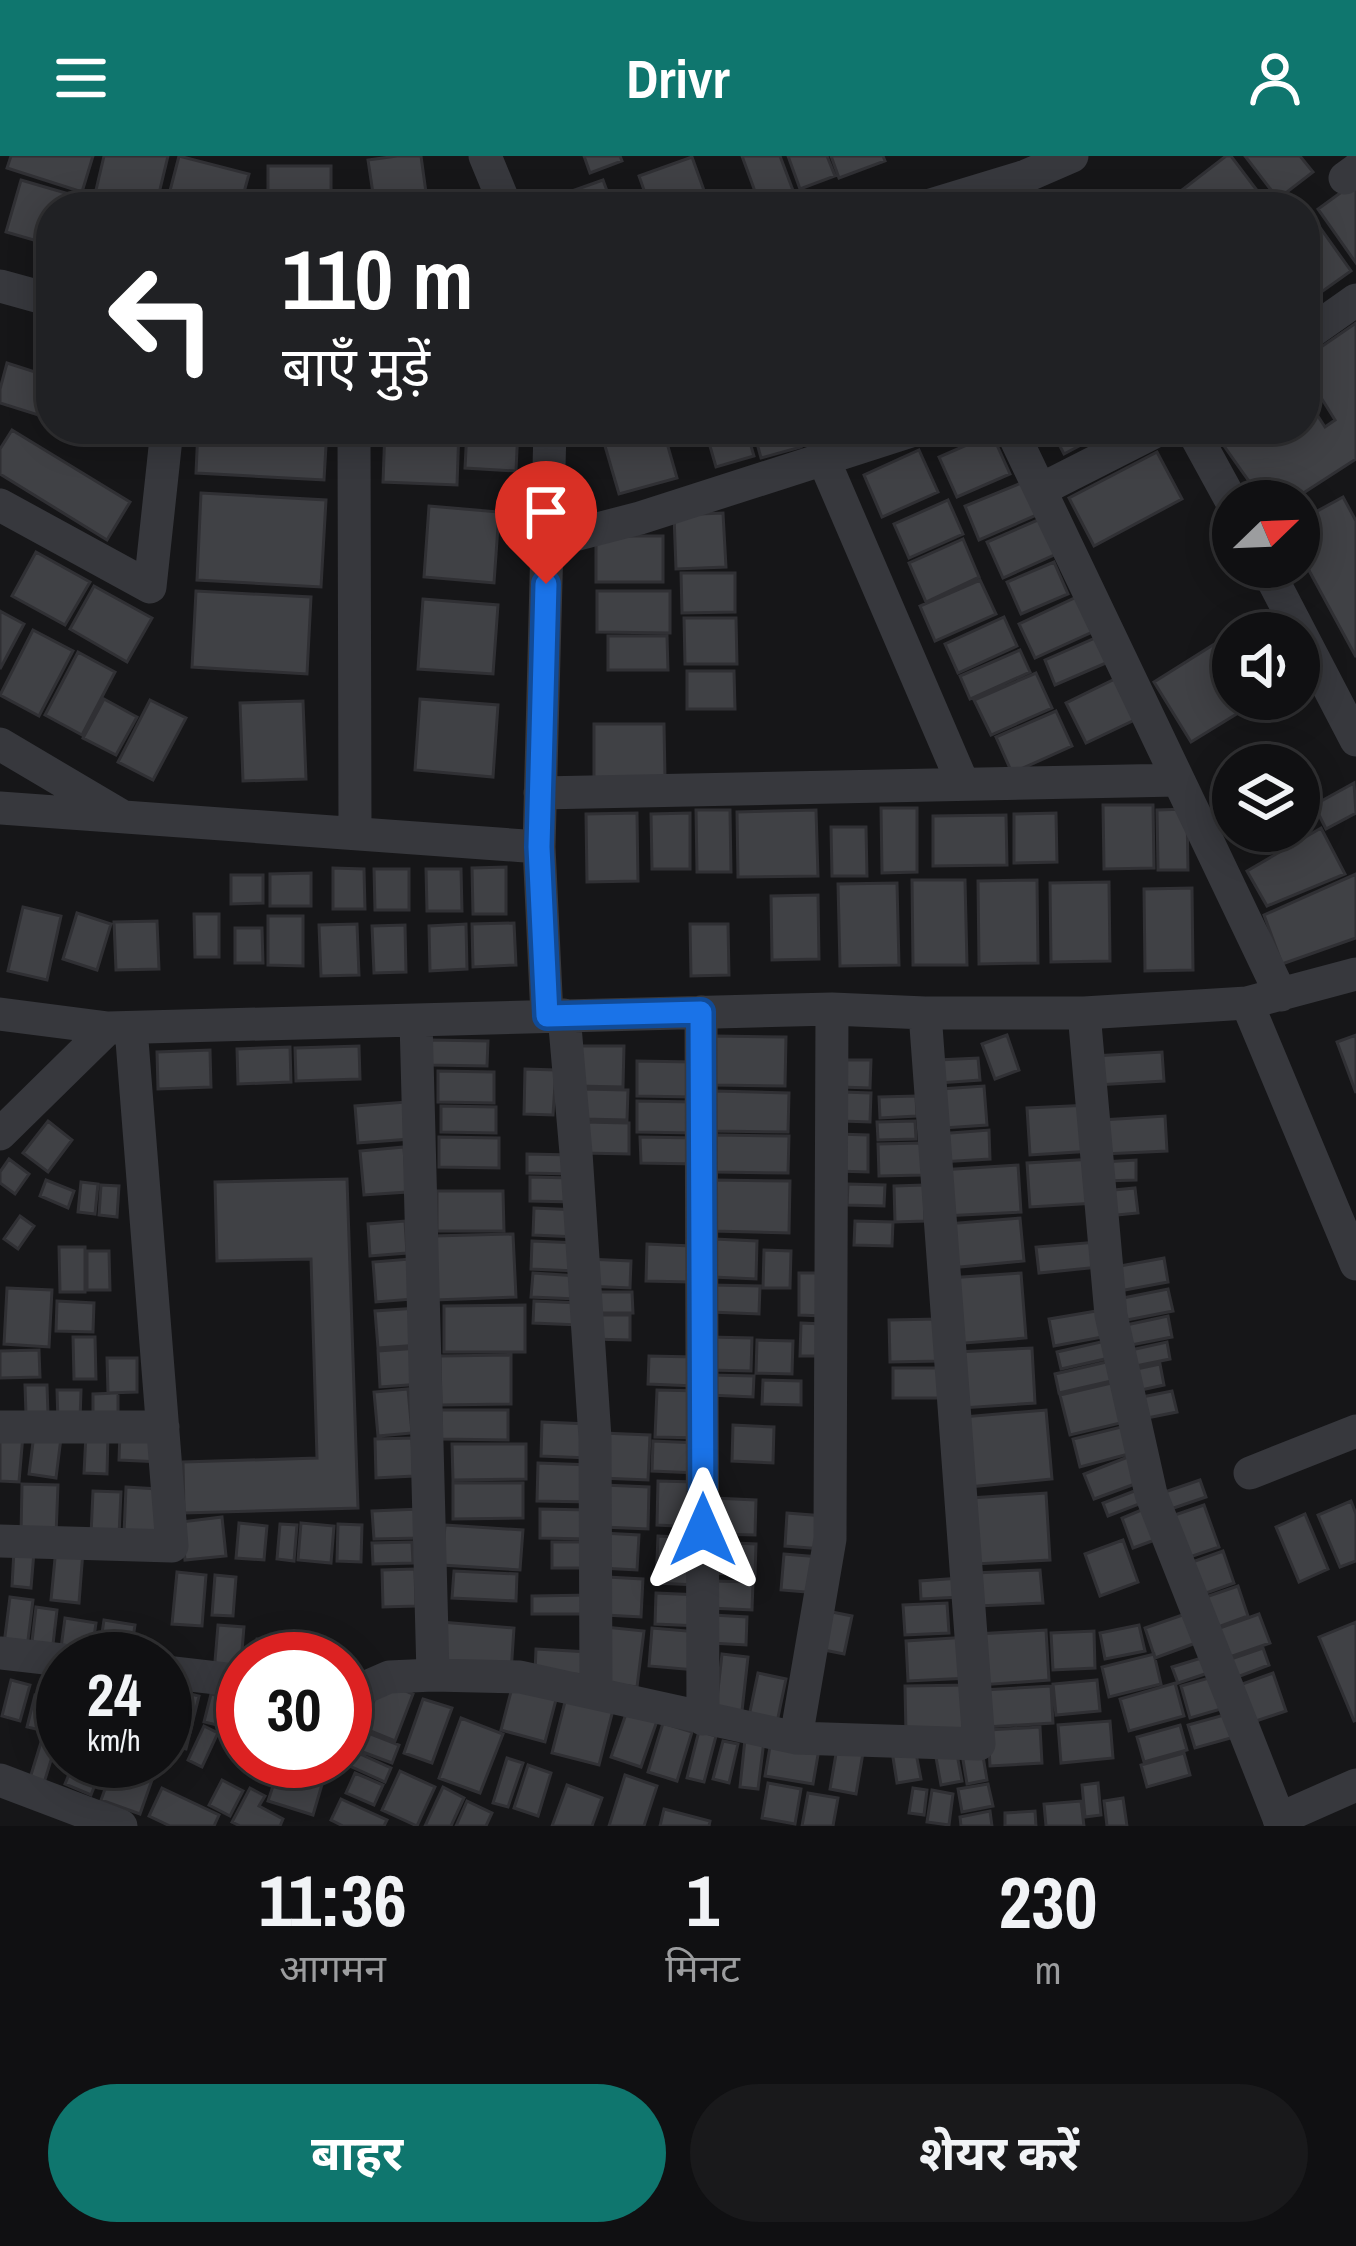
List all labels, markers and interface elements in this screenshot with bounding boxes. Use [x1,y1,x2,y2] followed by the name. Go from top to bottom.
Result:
[626,42,730,115] text: Drivr
[48,45,114,111] icon: menu
[1242,45,1308,111] icon: person
[282,222,474,335] text: 110 m
[84,240,240,396] icon: left
[282,330,430,403] text: बाएँ मुड़ें
[495,461,597,584] pin
[513,479,579,545] icon: arrive
[1212,480,1320,588] north arrow
[1212,480,1320,852] map controls
[1212,612,1320,720] button: sound
[1212,744,1320,852] button: layers
[640,1467,766,1593] position arrow
[216,1632,372,1788] speed limit sign: 30
[87,1654,141,1735] text: 24
[87,1720,141,1760] text: km/h
[259,1851,407,1948] text: 11:36
[686,1851,719,1948] text: 1
[999,1853,1097,1950] text: 230
[279,1942,386,1994] text: आगमन
[665,1942,740,1994] text: मिनट
[1035,1944,1061,1996] text: m
[48,2084,666,2222] button: बाहर
[690,2084,1308,2222] button: शेयर करें

